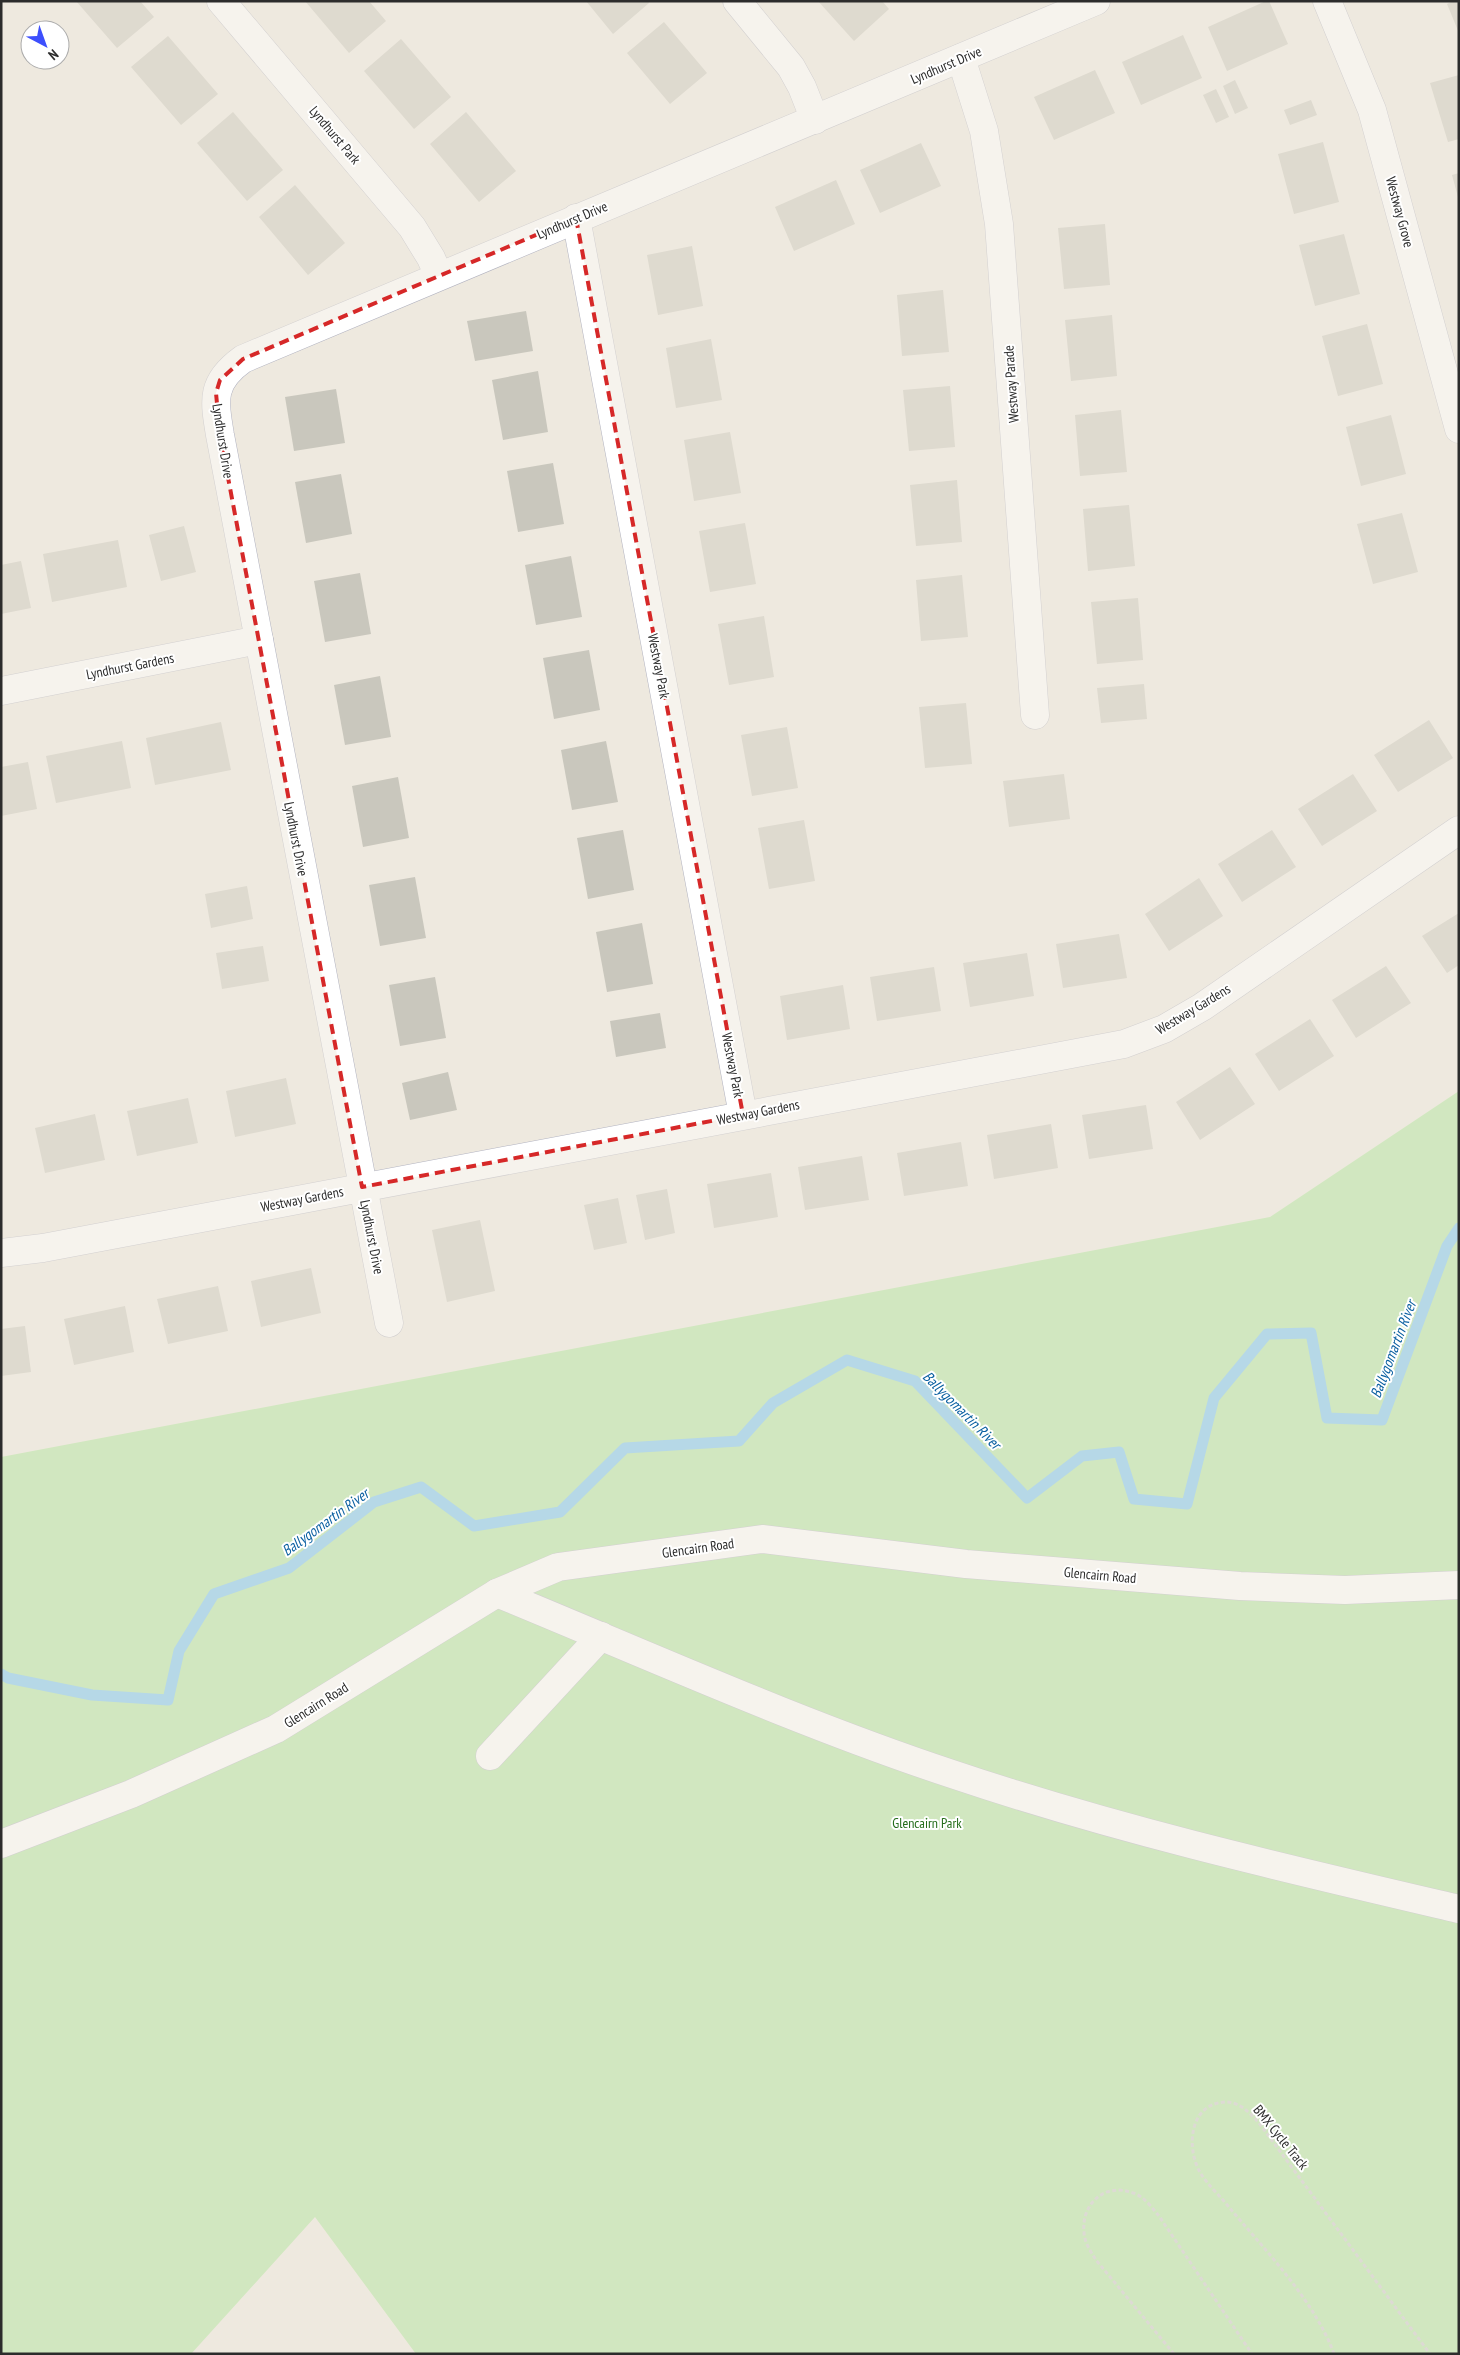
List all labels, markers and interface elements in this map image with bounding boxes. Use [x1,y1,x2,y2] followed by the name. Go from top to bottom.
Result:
[20,20,70,70] north arrow
[908,42,984,88] street label: Lyndhurst Drive
[45,46,62,64] text: N
[305,102,365,168] street label: Lyndhurst Park
[1382,175,1418,250] street label: Westway Grove
[534,197,610,243] street label: Lyndhurst Drive
[999,344,1023,423] street label: Westway Parade
[208,402,238,480] street label: Lyndhurst Drive
[644,632,674,701] street label: Westway Park
[85,649,176,683] street label: Lyndhurst Gardens
[280,800,312,878] street label: Lyndhurst Drive
[1152,980,1234,1038] street label: Westway Gardens
[718,1031,748,1100] street label: Westway Park
[715,1095,801,1129] street label: Westway Gardens
[259,1182,345,1216] street label: Westway Gardens
[356,1198,388,1276] street label: Lyndhurst Drive
[1366,1296,1421,1400] water label: Ballygomartin River
[919,1367,1006,1454] water label: Ballygomartin River
[278,1483,374,1560] water label: Ballygomartin River
[661,1534,735,1562] street label: Glencairn Road
[1063,1563,1137,1587] street label: Glencairn Road
[280,1678,352,1732] street label: Glencairn Road
[892,1814,962,1832] park label: Glencairn Park
[1250,2101,1313,2173] street label: BMX Cycle Track

